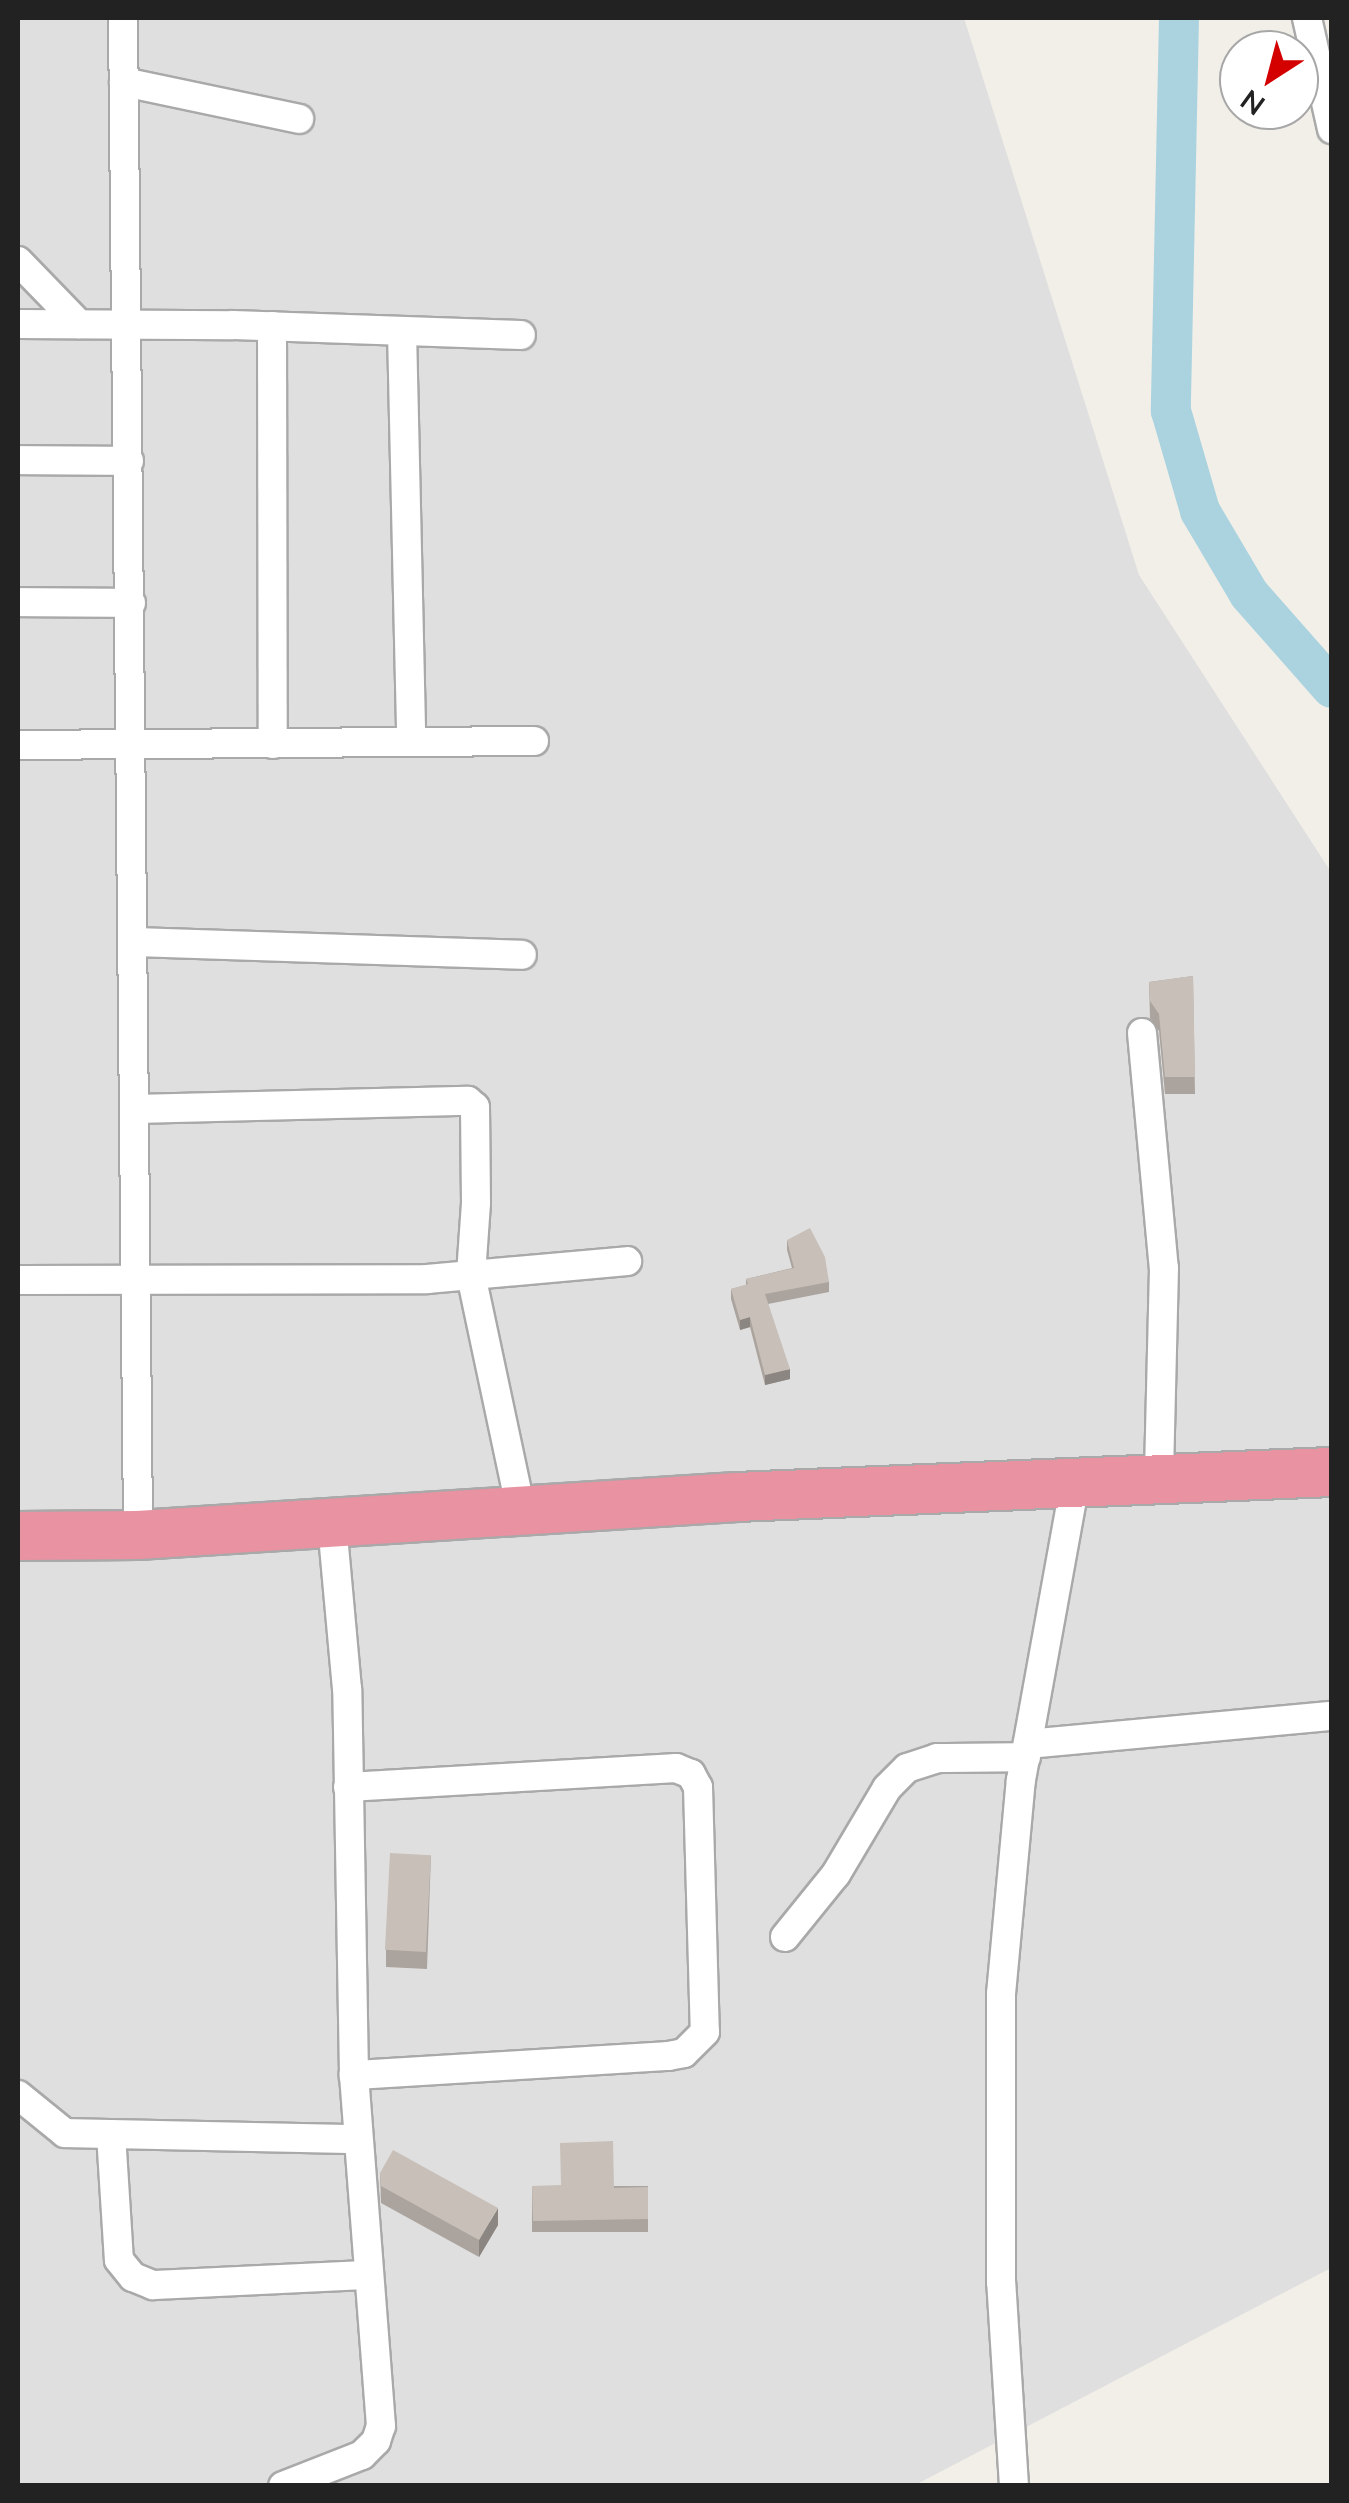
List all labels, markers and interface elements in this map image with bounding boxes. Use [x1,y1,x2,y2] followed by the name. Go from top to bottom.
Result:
[1219,30,1319,130] north arrow
[1233,83,1271,123] text: N

